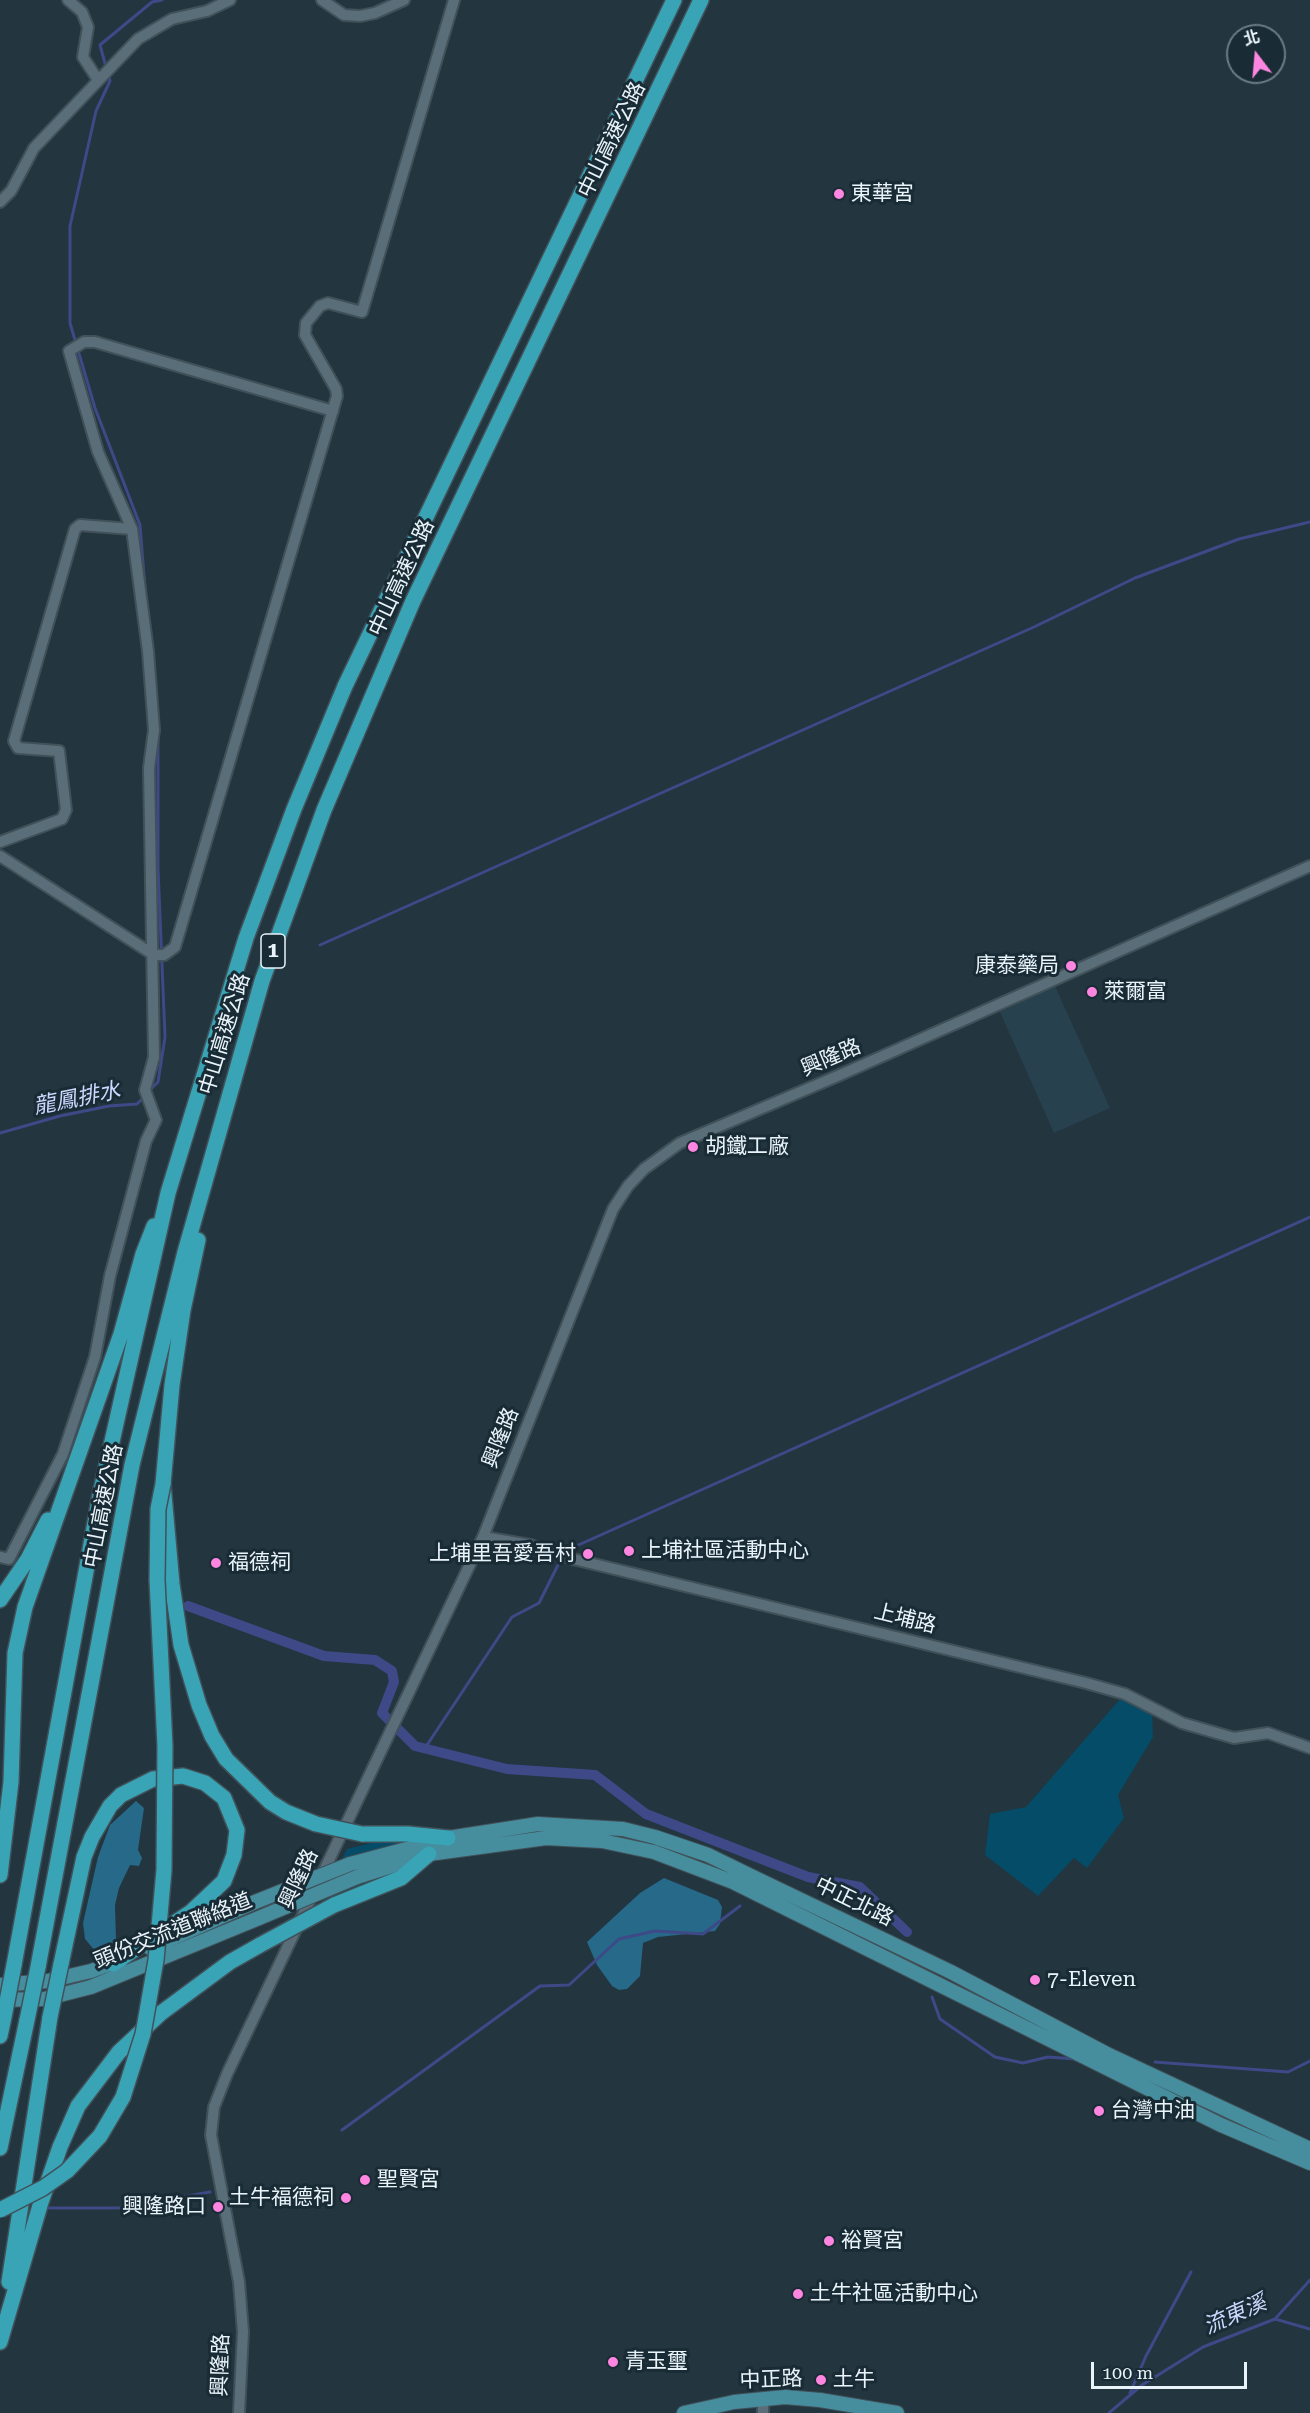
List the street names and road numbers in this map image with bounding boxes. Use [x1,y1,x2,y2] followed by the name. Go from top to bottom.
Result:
[573,78,651,202] street label: 中山高速公路
[364,516,440,640] street label: 中山高速公路
[261,934,285,968] road number: 1
[195,970,255,1098] street label: 中山高速公路
[797,1034,865,1082] street label: 興隆路
[478,1404,524,1472] street label: 興隆路
[80,1442,128,1570] street label: 中山高速公路
[871,1599,939,1639] street label: 上埔路
[274,1845,324,1913] street label: 興隆路
[811,1872,897,1932] street label: 中正北路
[90,1888,256,1974] street label: 頭份交流道聯絡道
[207,2333,235,2397] street label: 興隆路
[739,2366,803,2394] street label: 中正路

